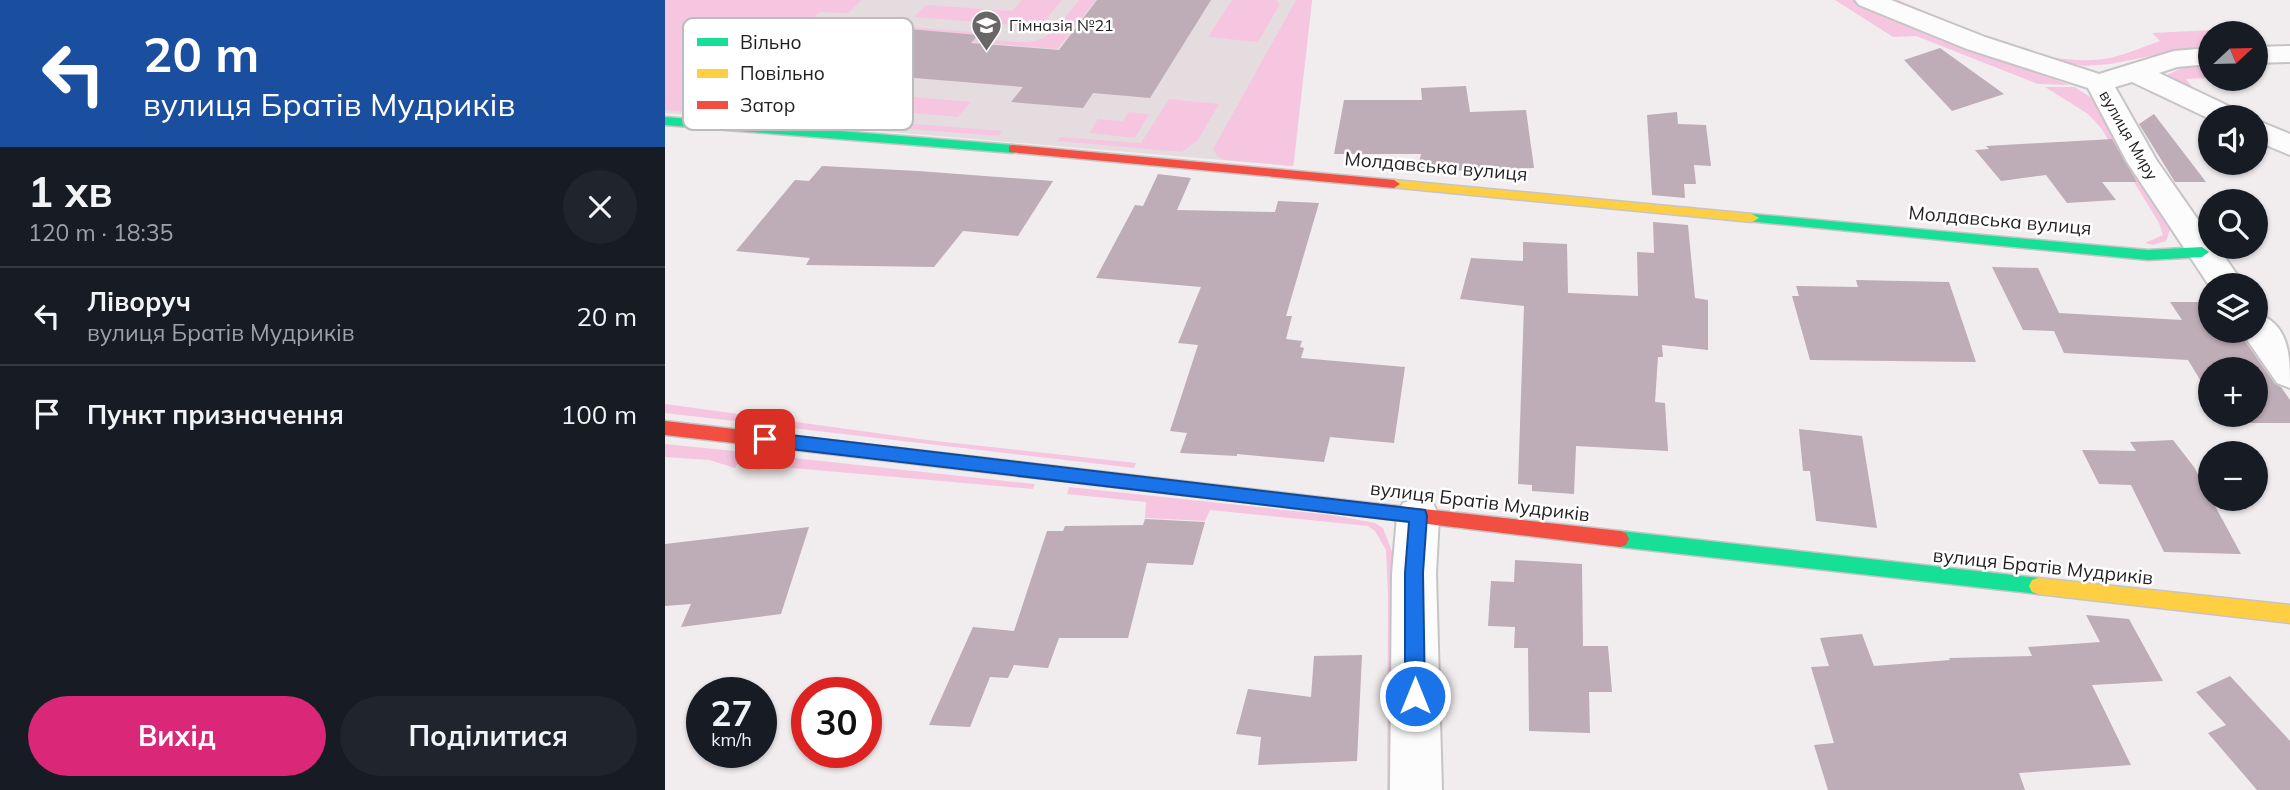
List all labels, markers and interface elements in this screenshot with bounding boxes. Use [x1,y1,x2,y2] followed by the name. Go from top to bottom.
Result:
[969,8,1003,52] school or university icon: Гімназія №21
[1009,15,1114,35] place label: Гімназія №21
[683,18,913,130] legend
[2198,21,2268,91] north arrow
[2198,21,2268,511] map controls
[143,23,259,84] text: 20 m
[28,28,119,119] icon: left
[740,30,802,54] text: Вільно
[740,61,825,85] text: Повільно
[143,84,515,124] text: вулиця Братів Мудриків
[2095,87,2163,184] street label: вулиця Миру
[740,93,795,117] text: Затор
[2198,105,2268,175] button: sound
[1343,146,1529,186] street label: Молдавська вулиця
[28,165,113,218] text: 1 хв
[563,170,637,244] button: close
[2198,189,2268,259] button: search
[1907,200,2093,240] street label: Молдавська вулиця
[28,218,173,247] text: 120 m · 18:35
[2198,273,2268,343] button: layers
[87,285,191,318] text: Ліворуч
[28,297,66,335] icon: left
[576,300,637,333] text: 20 m
[87,318,355,347] text: вулиця Братів Мудриків
[2198,357,2268,427] button: +
[28,395,66,433] icon: arrive
[87,398,344,431] text: Пункт призначення
[561,398,637,431] text: 100 m
[735,409,795,469] pin
[746,420,784,458] icon: arrive
[2198,441,2268,511] button: −
[1369,476,1591,526] street label: вулиця Братів Мудриків
[1932,543,2154,589] street label: вулиця Братів Мудриків
[1378,659,1452,733] position arrow
[791,677,882,768] speed limit sign: 30
[710,691,753,735] text: 27
[28,696,326,776] button: Вихід
[340,696,637,776] button: Поділитися
[711,728,752,751] text: km/h

